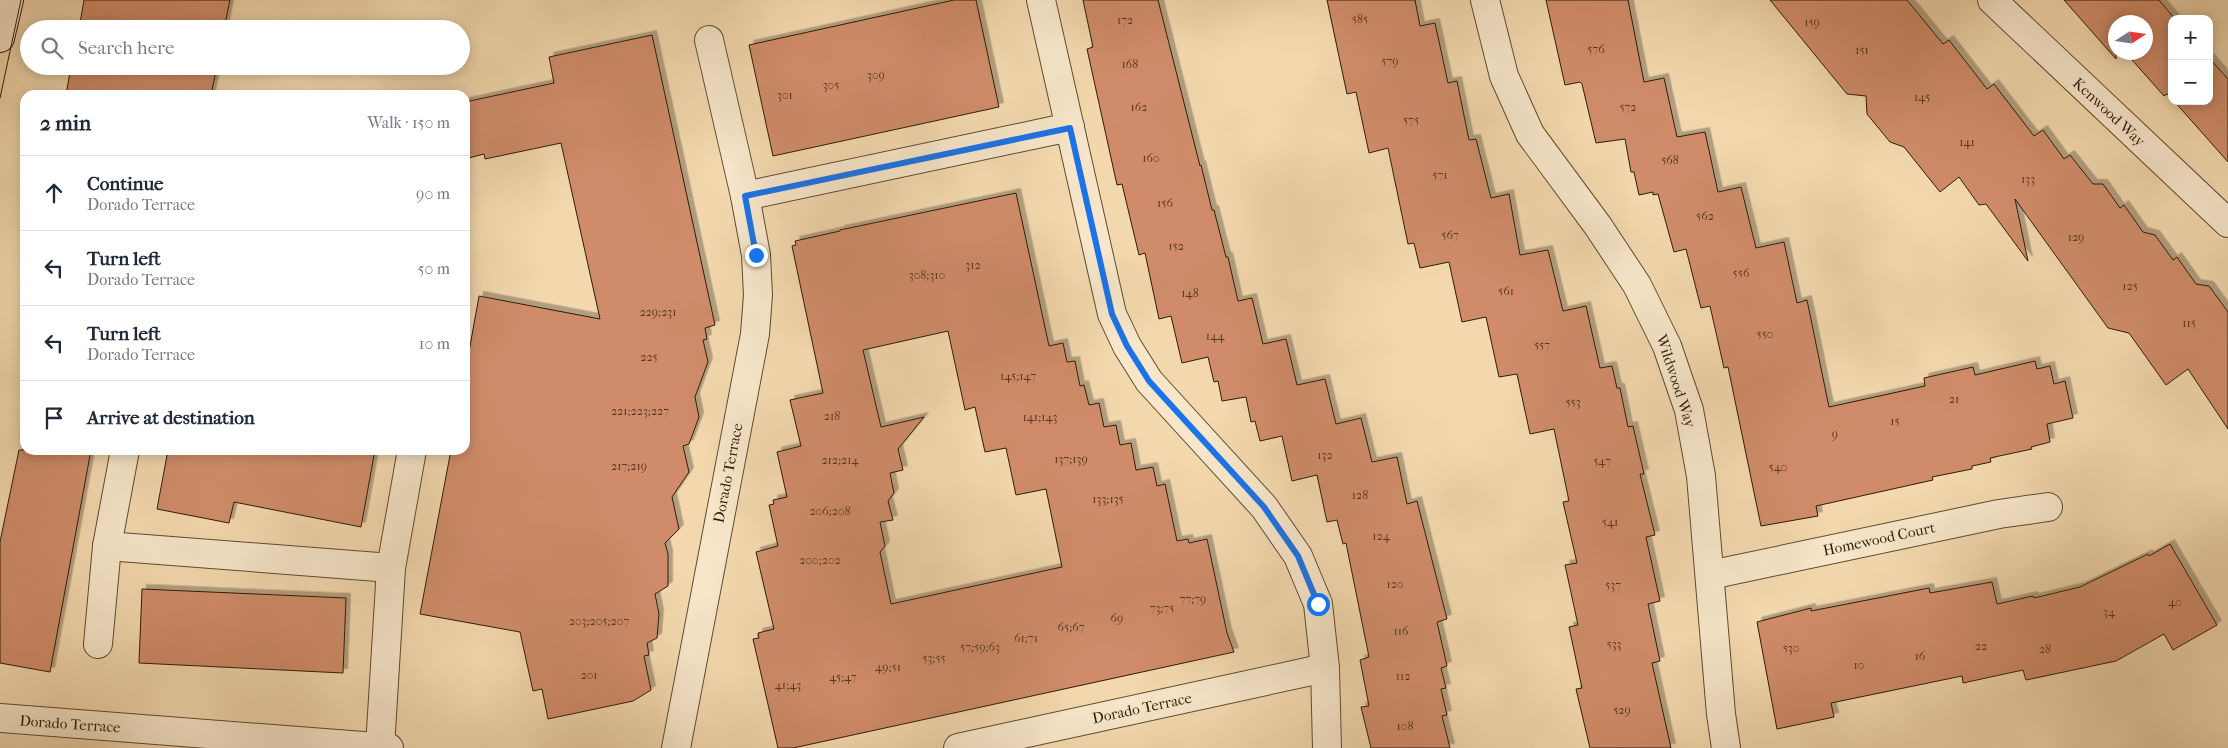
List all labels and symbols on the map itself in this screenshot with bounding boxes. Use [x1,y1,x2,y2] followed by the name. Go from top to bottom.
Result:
[1352,12,1368,26] house number: 585
[1117,13,1133,27] house number: 172
[1804,15,1820,29] house number: 159
[2108,15,2153,60] north arrow
[1587,42,1605,56] house number: 576
[1855,43,1869,57] house number: 151
[1381,54,1399,68] house number: 579
[1122,57,1138,71] house number: 168
[867,68,885,82] house number: 309
[2069,74,2150,151] street label: Kenwood Way
[823,78,839,92] house number: 305
[777,88,793,102] house number: 301
[1914,90,1930,104] house number: 145
[1131,100,1147,114] house number: 162
[1619,100,1637,114] house number: 572
[1403,113,1419,127] house number: 575
[1959,135,1975,149] house number: 141
[1142,151,1160,165] house number: 160
[1661,153,1679,167] house number: 568
[1432,168,1448,182] house number: 571
[2021,172,2035,186] house number: 133
[1157,196,1173,210] house number: 156
[1696,209,1714,223] house number: 562
[1441,228,1459,242] house number: 567
[2068,230,2084,244] house number: 129
[1168,239,1184,253] house number: 152
[745,244,768,267] route end
[965,258,981,272] house number: 312
[1733,266,1750,280] house number: 556
[909,268,945,282] house number: 308;310
[2122,279,2138,293] house number: 125
[1498,284,1514,298] house number: 561
[1181,286,1199,300] house number: 148
[639,305,677,319] house number: 229;231
[2182,316,2196,330] house number: 115
[1757,327,1773,341] house number: 550
[1206,329,1225,343] house number: 144
[1652,331,1700,431] street label: Wildwood Way
[1534,338,1550,352] house number: 557
[640,350,658,364] house number: 225
[1000,369,1036,383] house number: 145;147
[1949,392,1959,406] house number: 21
[1565,395,1581,409] house number: 553
[611,404,669,418] house number: 221;223;227
[824,409,840,423] house number: 218
[1023,410,1058,424] house number: 141;143
[1890,414,1900,428] house number: 15
[710,421,747,524] street label: Dorado Terrace
[1832,427,1838,441] house number: 9
[1317,448,1333,462] house number: 132
[1054,452,1088,466] house number: 137;139
[821,453,860,467] house number: 212;214
[1593,454,1611,468] house number: 547
[611,459,647,473] house number: 217;219
[1769,460,1787,474] house number: 540
[1352,488,1368,502] house number: 128
[1092,492,1124,506] house number: 133;135
[809,504,851,518] house number: 206;208
[1602,515,1618,529] house number: 541
[1821,518,1937,560] street label: Homewood Court
[1372,529,1391,543] house number: 124
[799,553,841,567] house number: 200;202
[1386,577,1404,591] house number: 120
[1605,578,1621,592] house number: 537
[1180,592,1206,606] house number: 77;79
[1307,593,1330,616] route start
[2168,595,2182,609] house number: 40
[1150,601,1174,615] house number: 73;75
[2103,605,2116,619] house number: 34
[1111,611,1123,625] house number: 69
[569,614,629,628] house number: 203;205;207
[1058,620,1085,634] house number: 65;67
[1393,624,1409,638] house number: 116
[1014,631,1038,645] house number: 61;71
[1606,637,1622,651] house number: 533
[1975,639,1987,653] house number: 22
[960,640,1000,654] house number: 57;59;63
[1783,641,1799,655] house number: 530
[2039,642,2051,656] house number: 28
[1915,649,1926,663] house number: 16
[922,651,946,665] house number: 53;55
[1854,658,1864,672] house number: 10
[875,660,901,674] house number: 49;51
[580,668,598,682] house number: 201
[1396,669,1410,683] house number: 112
[829,670,857,684] house number: 45;47
[775,678,801,692] house number: 41;43
[1091,689,1194,727] street label: Dorado Terrace
[1613,703,1631,717] house number: 529
[19,711,122,737] street label: Dorado Terrace
[1397,719,1413,733] house number: 108

